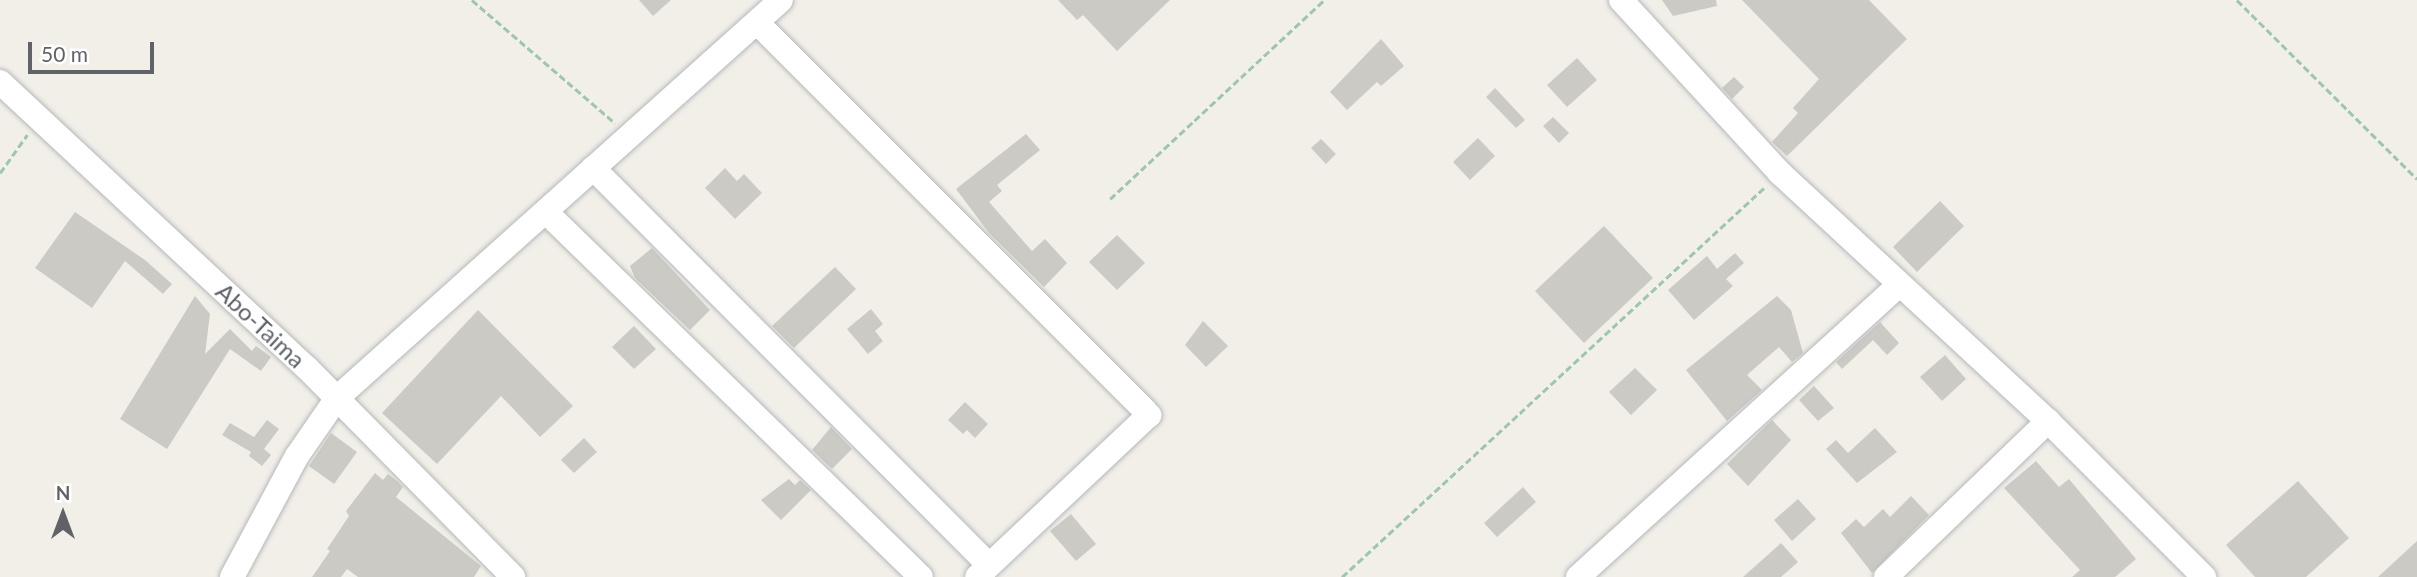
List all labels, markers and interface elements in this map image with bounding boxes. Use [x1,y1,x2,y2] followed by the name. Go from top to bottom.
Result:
[32,28,158,72] scale bar
[41,41,88,66] text: 50 m
[210,276,312,374] street label: Abo-Taima
[28,479,98,549] north arrow
[56,481,70,504] text: N

